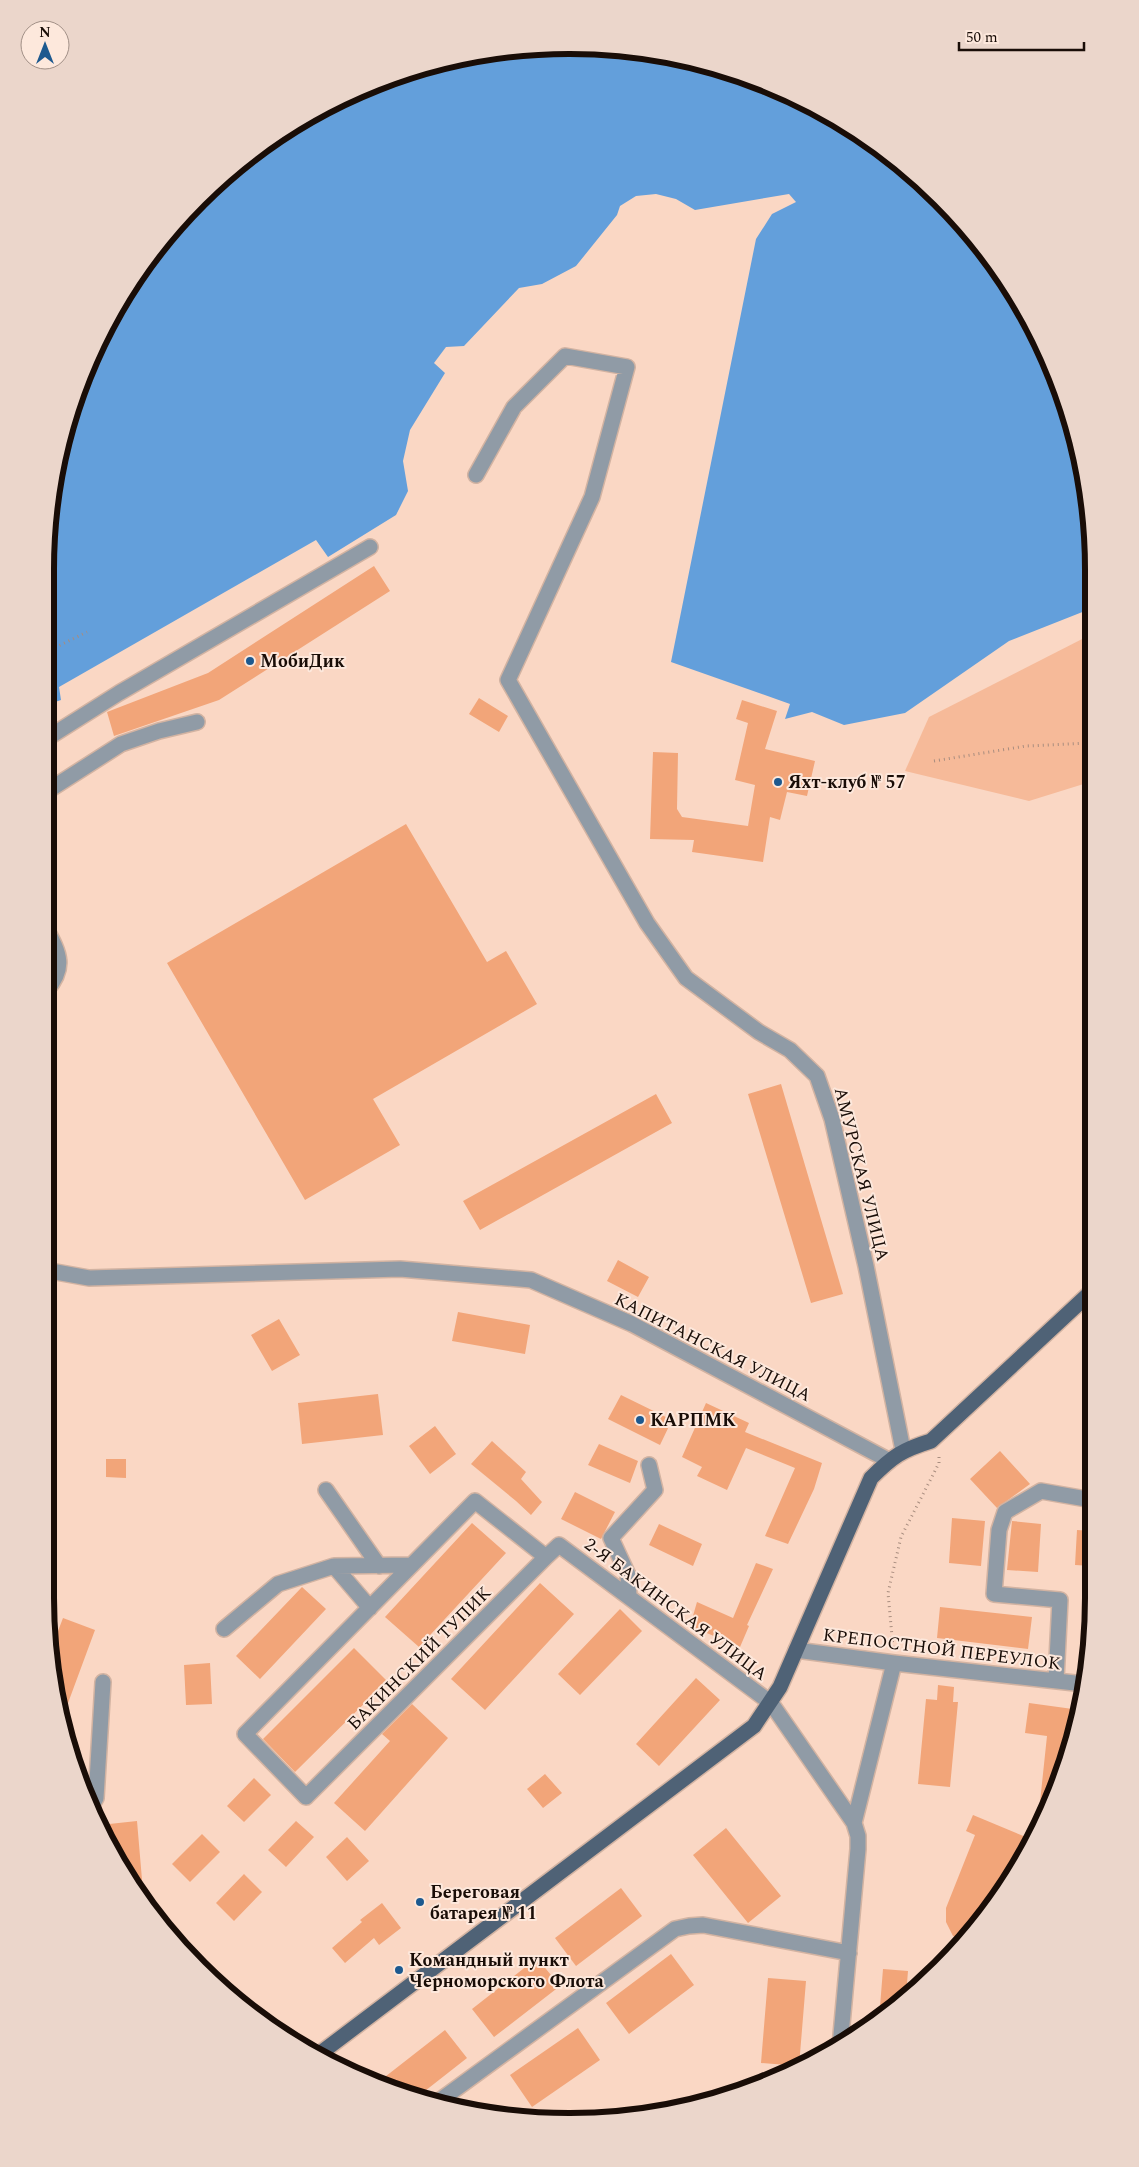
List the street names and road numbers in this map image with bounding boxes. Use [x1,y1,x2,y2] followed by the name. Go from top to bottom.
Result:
[827,1084,896,1264] street label: АМУРСКАЯ УЛИЦА
[610,1286,816,1409] street label: КАПИТАНСКАЯ УЛИЦА
[578,1531,773,1687] street label: 2-Я БАКИНСКАЯ УЛИЦА
[341,1580,498,1737] street label: БАКИНСКИЙ ТУПИК
[821,1621,1063,1678] street label: КРЕПОСТНОЙ ПЕРЕУЛОК

